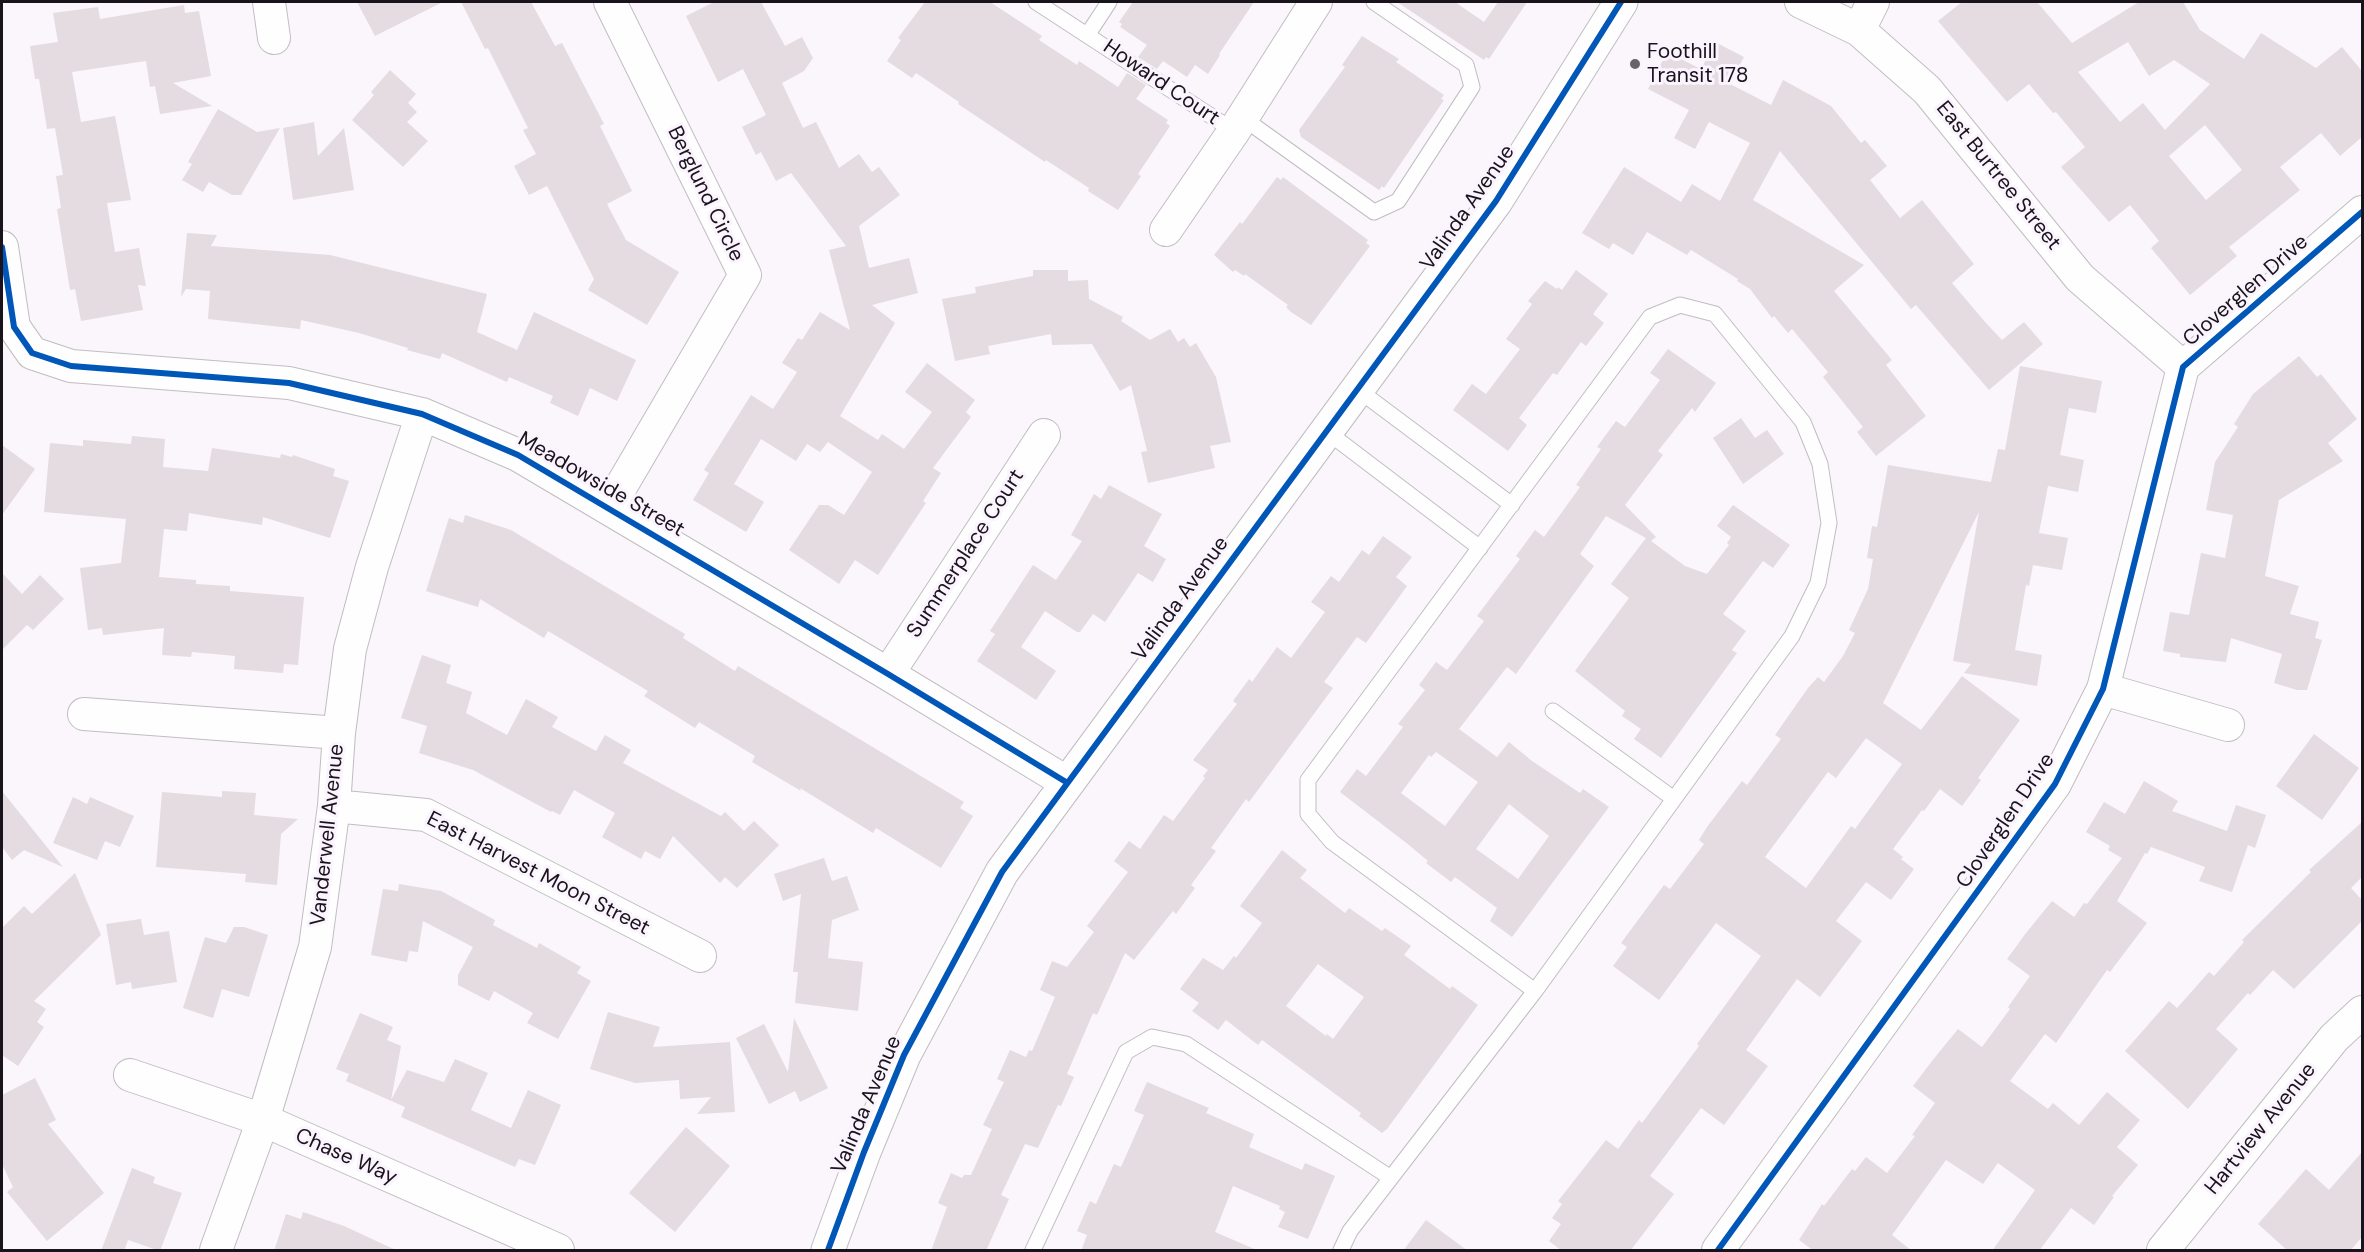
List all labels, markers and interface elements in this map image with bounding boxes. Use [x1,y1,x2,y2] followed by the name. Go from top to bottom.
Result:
[1098,35,1224,131] street label: Howard Court
[1647,39,1748,89] place label: Foothill Transit 178
[1628,57,1642,71] marker: Foothill Transit 178
[1930,96,2066,256] street label: East Burtree Street
[661,122,749,266] street label: Berglund Circle
[1415,140,1521,276] street label: Valinda Avenue
[2178,230,2314,352] street label: Cloverglen Drive
[513,427,689,543] street label: Meadowside Street
[902,465,1030,643] street label: Summerplace Court
[1127,532,1235,666] street label: Valinda Avenue
[306,743,350,927] street label: Vanderwell Avenue
[1952,749,2060,893] street label: Cloverglen Drive
[422,807,654,941] street label: East Harvest Moon Street
[827,1032,907,1178] street label: Valinda Avenue
[2200,1058,2322,1200] street label: Hartview Avenue
[291,1123,401,1191] street label: Chase Way

